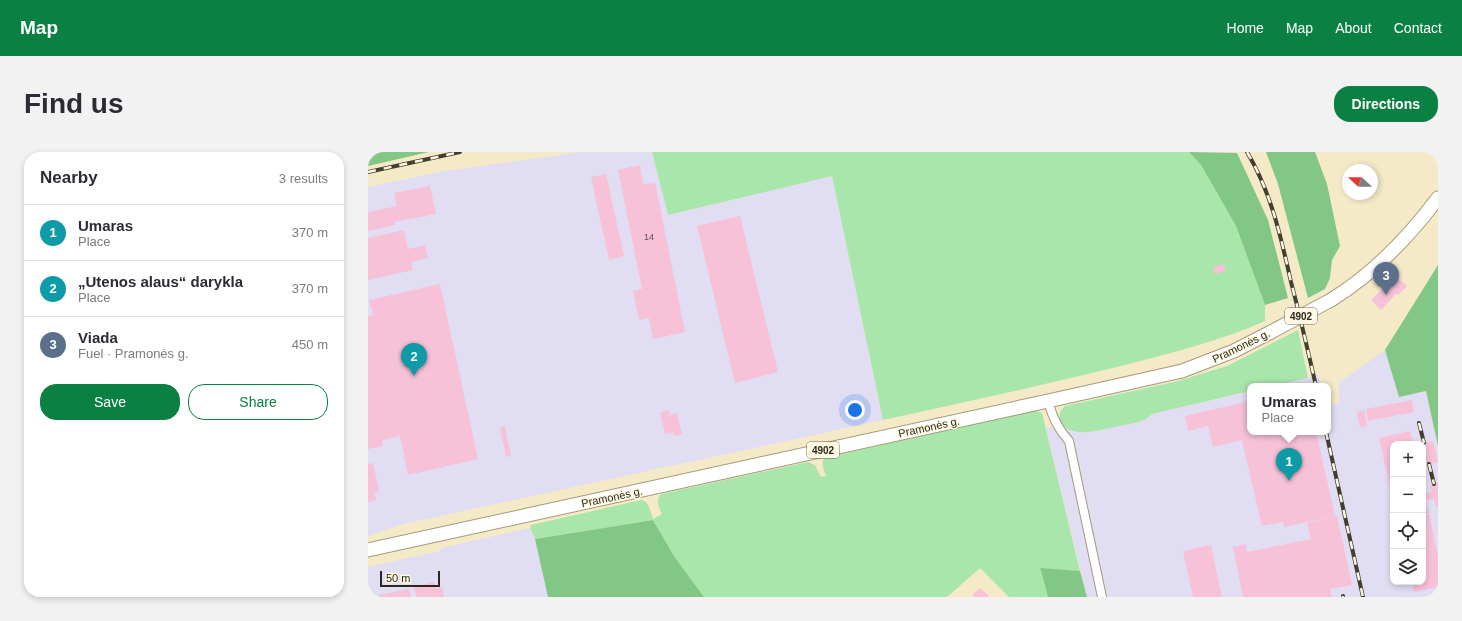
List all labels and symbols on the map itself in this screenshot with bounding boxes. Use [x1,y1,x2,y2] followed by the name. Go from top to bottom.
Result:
[1342,164,1378,200] north arrow
[644,232,654,242] house number: 14
[1373,262,1399,295] pin: 3
[1285,308,1317,324] road number: 4902
[1210,327,1272,365] street label: Pramonės g.
[401,343,427,376] pin: 2
[845,400,865,420] your location
[897,415,961,439] street label: Pramonės g.
[807,442,839,458] road number: 4902
[1276,448,1302,481] pin: 1
[580,485,644,509] street label: Pramonės g.
[380,569,440,588] scale bar

